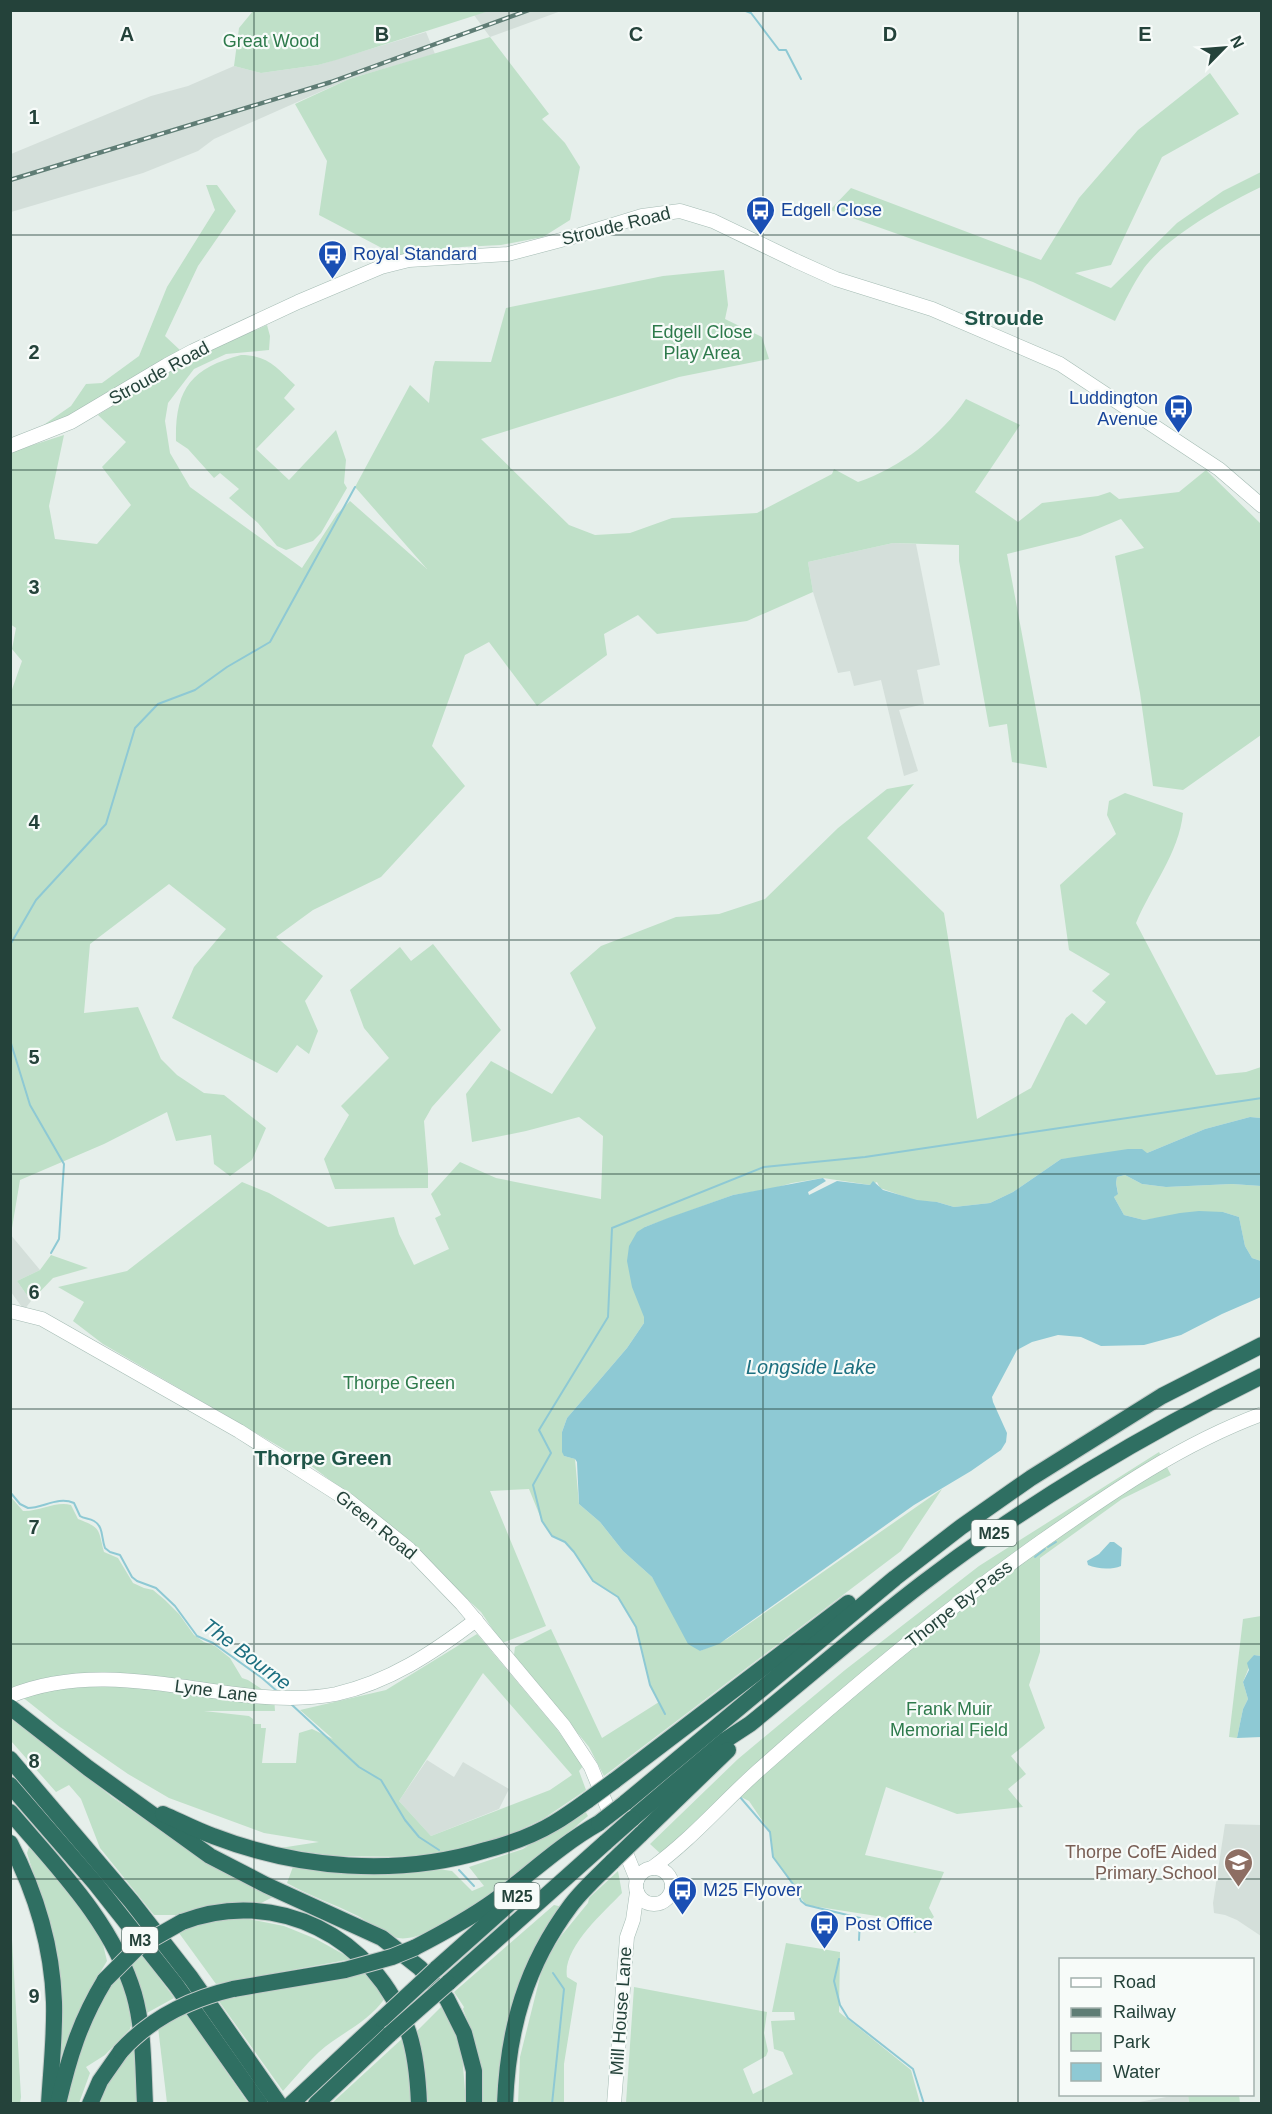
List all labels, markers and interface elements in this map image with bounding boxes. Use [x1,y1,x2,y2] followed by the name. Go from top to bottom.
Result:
[1194,18,1254,78] north arrow
[120,23,134,45] text: A
[375,23,389,45] text: B
[629,23,643,45] text: C
[883,23,897,45] text: D
[1138,23,1152,45] text: E
[223,31,319,51] park label: Great Wood
[1227,33,1247,51] text: N
[28,106,40,128] text: 1
[744,194,776,236] bus stop icon: Edgell Close
[781,200,882,220] place label: Edgell Close
[560,203,672,249] street label: Stroude Road
[316,238,348,280] bus stop icon: Royal Standard
[353,244,477,264] place label: Royal Standard
[964,306,1044,329] district label: Stroude
[651,322,753,363] park label: Edgell Close Play Area
[106,337,212,409] street label: Stroude Road
[28,341,40,363] text: 2
[1069,388,1158,429] place label: Luddington Avenue
[1163,392,1195,434] bus stop icon: Luddington Avenue
[28,576,40,598] text: 3
[28,811,40,833] text: 4
[28,1046,40,1068] text: 5
[28,1281,40,1303] text: 6
[746,1356,876,1378] water label: Longside Lake
[343,1373,455,1393] park label: Thorpe Green
[254,1446,392,1469] district label: Thorpe Green
[332,1486,420,1564] street label: Green Road
[28,1516,40,1538] text: 7
[972,1520,1016,1546] road number: M25
[902,1556,1016,1652] street label: Thorpe By-Pass
[199,1614,295,1694] water label: The Bourne
[173,1676,259,1706] street label: Lyne Lane
[890,1699,1008,1740] park label: Frank Muir Memorial Field
[28,1750,40,1772] text: 8
[1065,1842,1217,1883] place label: Thorpe CofE Aided Primary School
[1222,1846,1254,1888] school or university icon: Thorpe CofE Aided Primary School
[666,1874,698,1916] bus stop icon: M25 Flyover
[703,1880,802,1900] place label: M25 Flyover
[494,1883,540,1909] road number: M25
[808,1908,840,1950] bus stop icon: Post Office
[845,1914,933,1934] place label: Post Office
[122,1927,158,1953] road number: M3
[607,1946,635,2076] street label: Mill House Lane
[1059,1958,1254,2096] legend
[1113,1972,1156,1992] text: Road
[28,1985,40,2007] text: 9
[1113,2002,1176,2022] text: Railway
[1113,2032,1151,2052] text: Park
[1113,2062,1160,2082] text: Water

